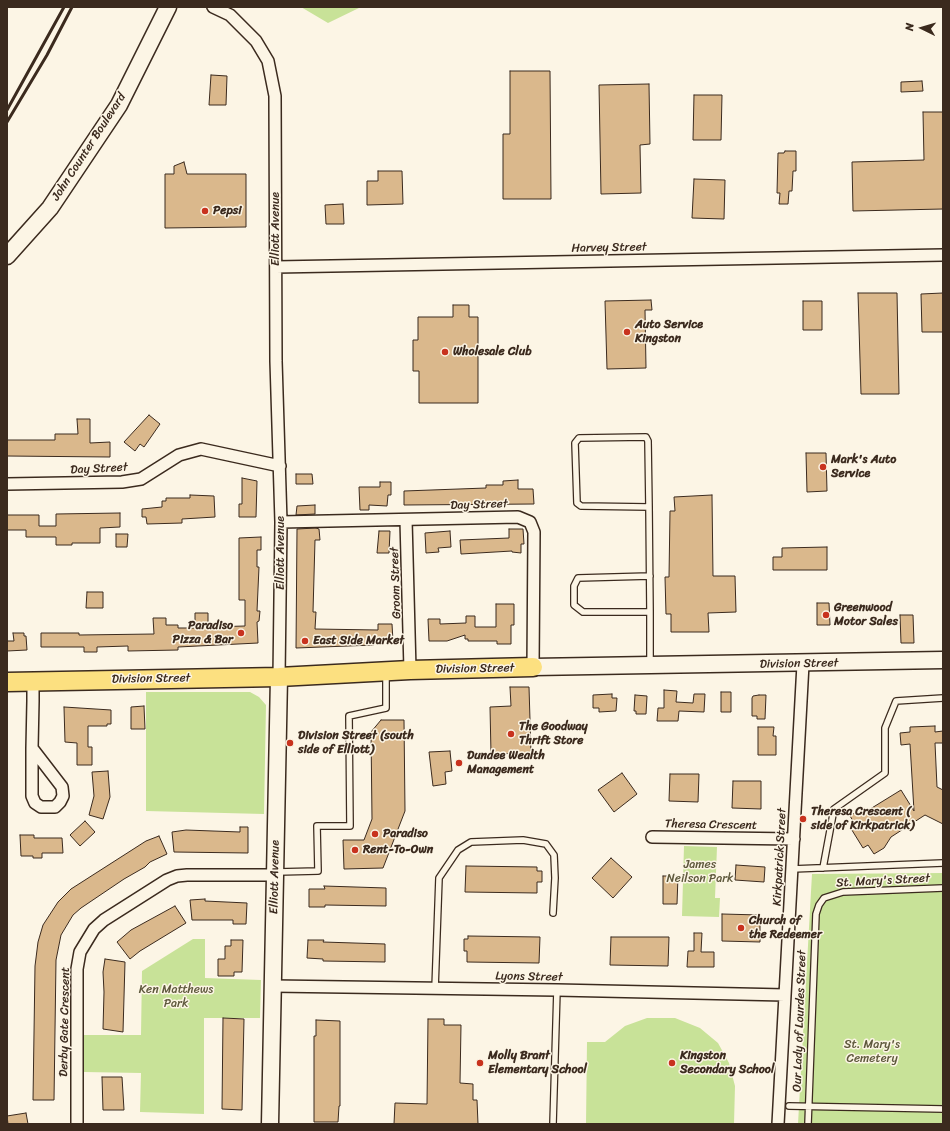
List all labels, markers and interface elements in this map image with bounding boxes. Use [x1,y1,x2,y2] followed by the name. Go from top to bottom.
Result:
[902,8,942,48] north arrow
[900,22,919,32] text: N
[49,91,129,203] street label: John Counter Boulevard
[269,192,283,266] street label: Elliott Avenue
[213,204,242,218] place label: Pepsi
[200,206,210,216] marker: Pepsi
[571,240,647,256] street label: Harvey Street
[635,318,703,346] place label: Auto Service Kingston
[622,327,632,337] marker: Auto Service Kingston
[453,345,532,359] place label: Wholesale Club
[440,347,450,357] marker: Wholesale Club
[831,453,896,481] place label: Mark's Auto Service
[70,460,128,478] street label: Day Street
[818,462,828,472] marker: Mark's Auto Service
[450,497,508,513] street label: Day Street
[274,516,288,590] street label: Elliott Avenue
[388,547,404,619] street label: Groom Street
[834,601,898,629] place label: Greenwood Motor Sales
[821,610,831,620] marker: Greenwood Motor Sales
[173,619,233,647] place label: Paradiso Pizza & Bar
[236,628,246,638] marker: Paradiso Pizza & Bar
[313,634,404,648] place label: East Side Market
[300,636,310,646] marker: East Side Market
[759,656,839,672] street label: Division Street
[435,661,515,677] street label: Division Street
[111,671,191,687] street label: Division Street
[519,720,588,748] place label: The Goodway Thrift Store
[298,729,414,757] place label: Division Street (south side of Elliott)
[506,729,516,739] marker: The Goodway Thrift Store
[285,738,295,748] marker: Division Street (south side of Elliott)
[467,749,545,777] place label: Dundee Wealth Management
[454,758,464,768] marker: Dundee Wealth Management
[811,805,914,833] place label: Theresa Crescent ( side of Kirkpatrick)
[770,808,790,906] street label: Kirkpatrick Street
[798,814,808,824] marker: Theresa Crescent ( side of Kirkpatrick)
[665,817,757,833] street label: Theresa Crescent
[383,827,428,841] place label: Paradiso
[370,829,380,839] marker: Paradiso
[267,840,283,914] street label: Elliott Avenue
[363,843,433,857] place label: Rent-To-Own
[350,845,360,855] marker: Rent-To-Own
[667,858,733,886] park label: James Neilson Park
[836,871,930,891] street label: St. Mary's Street
[749,914,822,942] place label: Church of the Redeemer
[736,923,746,933] marker: Church of the Redeemer
[790,950,810,1092] street label: Our Lady of Lourdes Street
[57,967,73,1077] street label: Derby Gate Crescent
[495,969,563,985] street label: Lyons Street
[139,983,213,1011] park label: Ken Matthews Park
[844,1038,900,1066] park label: St. Mary's Cemetery
[488,1049,587,1077] place label: Molly Brant Elementary School
[680,1049,774,1077] place label: Kingston Secondary School
[475,1058,485,1068] marker: Molly Brant Elementary School
[667,1058,677,1068] marker: Kingston Secondary School

